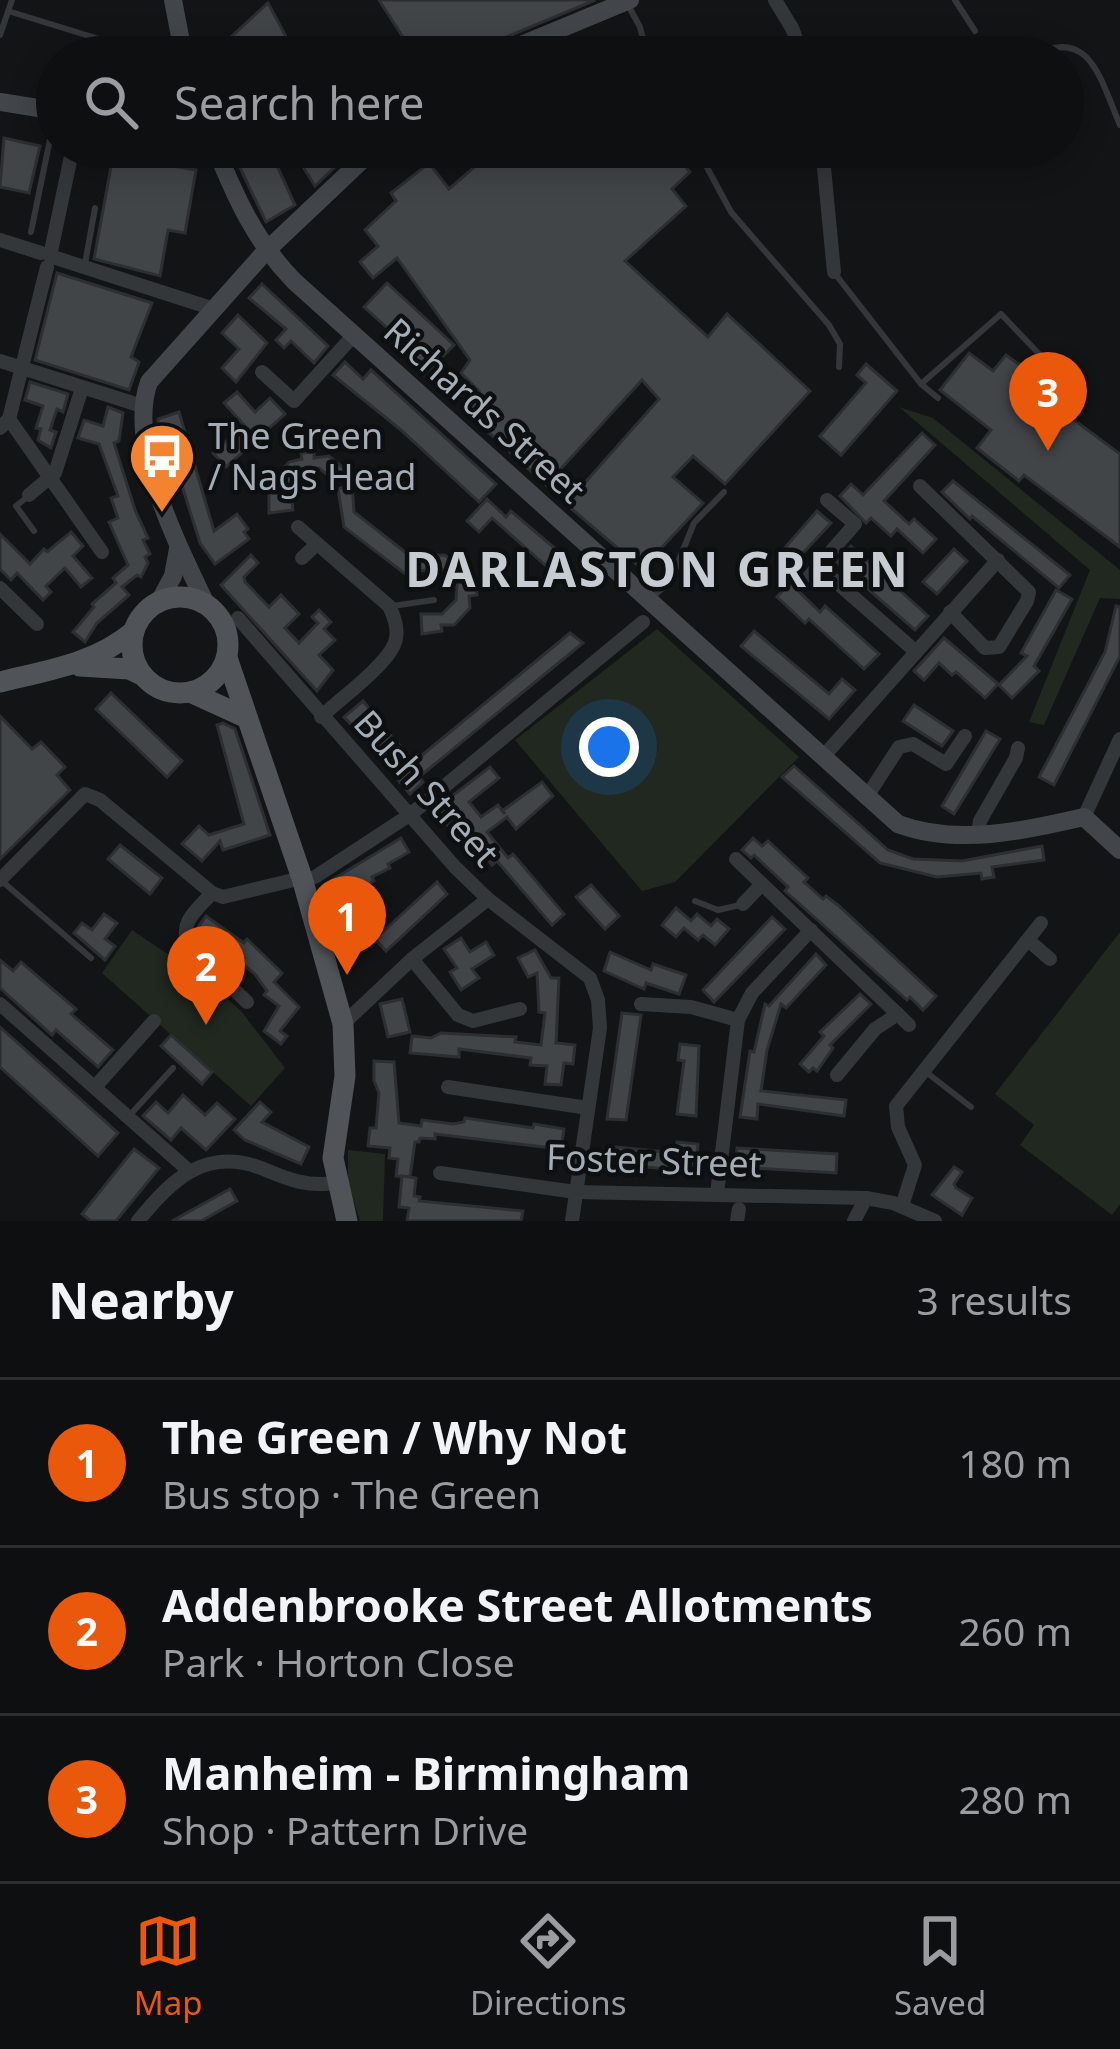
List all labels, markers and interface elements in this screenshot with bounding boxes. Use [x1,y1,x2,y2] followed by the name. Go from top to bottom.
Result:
[36,36,1084,168] search box
[78,69,144,135] icon: search
[174,72,424,133] text: Search here
[374,307,596,513] street label: Richards Street
[1009,352,1087,451] pin: 3
[208,411,416,501] place label: The Green / Nags Head
[127,421,197,515] bus stop icon: The Green / Nags Head
[405,536,911,601] district label: DARLASTON GREEN
[344,699,510,877] street label: Bush Street
[579,717,639,777] your location
[308,876,386,975] pin: 1
[167,926,245,1025] pin: 2
[545,1132,763,1188] street label: Foster Street
[48,1264,234,1334] text: Nearby
[917,1273,1072,1326] text: 3 results
[162,1406,627,1467] text: The Green / Why Not
[76,1436,98,1489] text: 1
[958,1436,1072,1489] text: 180 m
[162,1467,541,1520] text: Bus stop · The Green
[162,1574,873,1635] text: Addenbrooke Street Allotments
[76,1604,98,1657] text: 2
[958,1604,1072,1657] text: 260 m
[162,1635,515,1688] text: Park · Horton Close
[162,1742,690,1803] text: Manheim - Birmingham
[76,1772,98,1825] text: 3
[958,1772,1072,1825] text: 280 m
[162,1803,528,1856] text: Shop · Pattern Drive
[134,1908,202,2025] tab: Map
[470,1908,627,2025] tab: Directions
[894,1908,986,2025] tab: Saved

